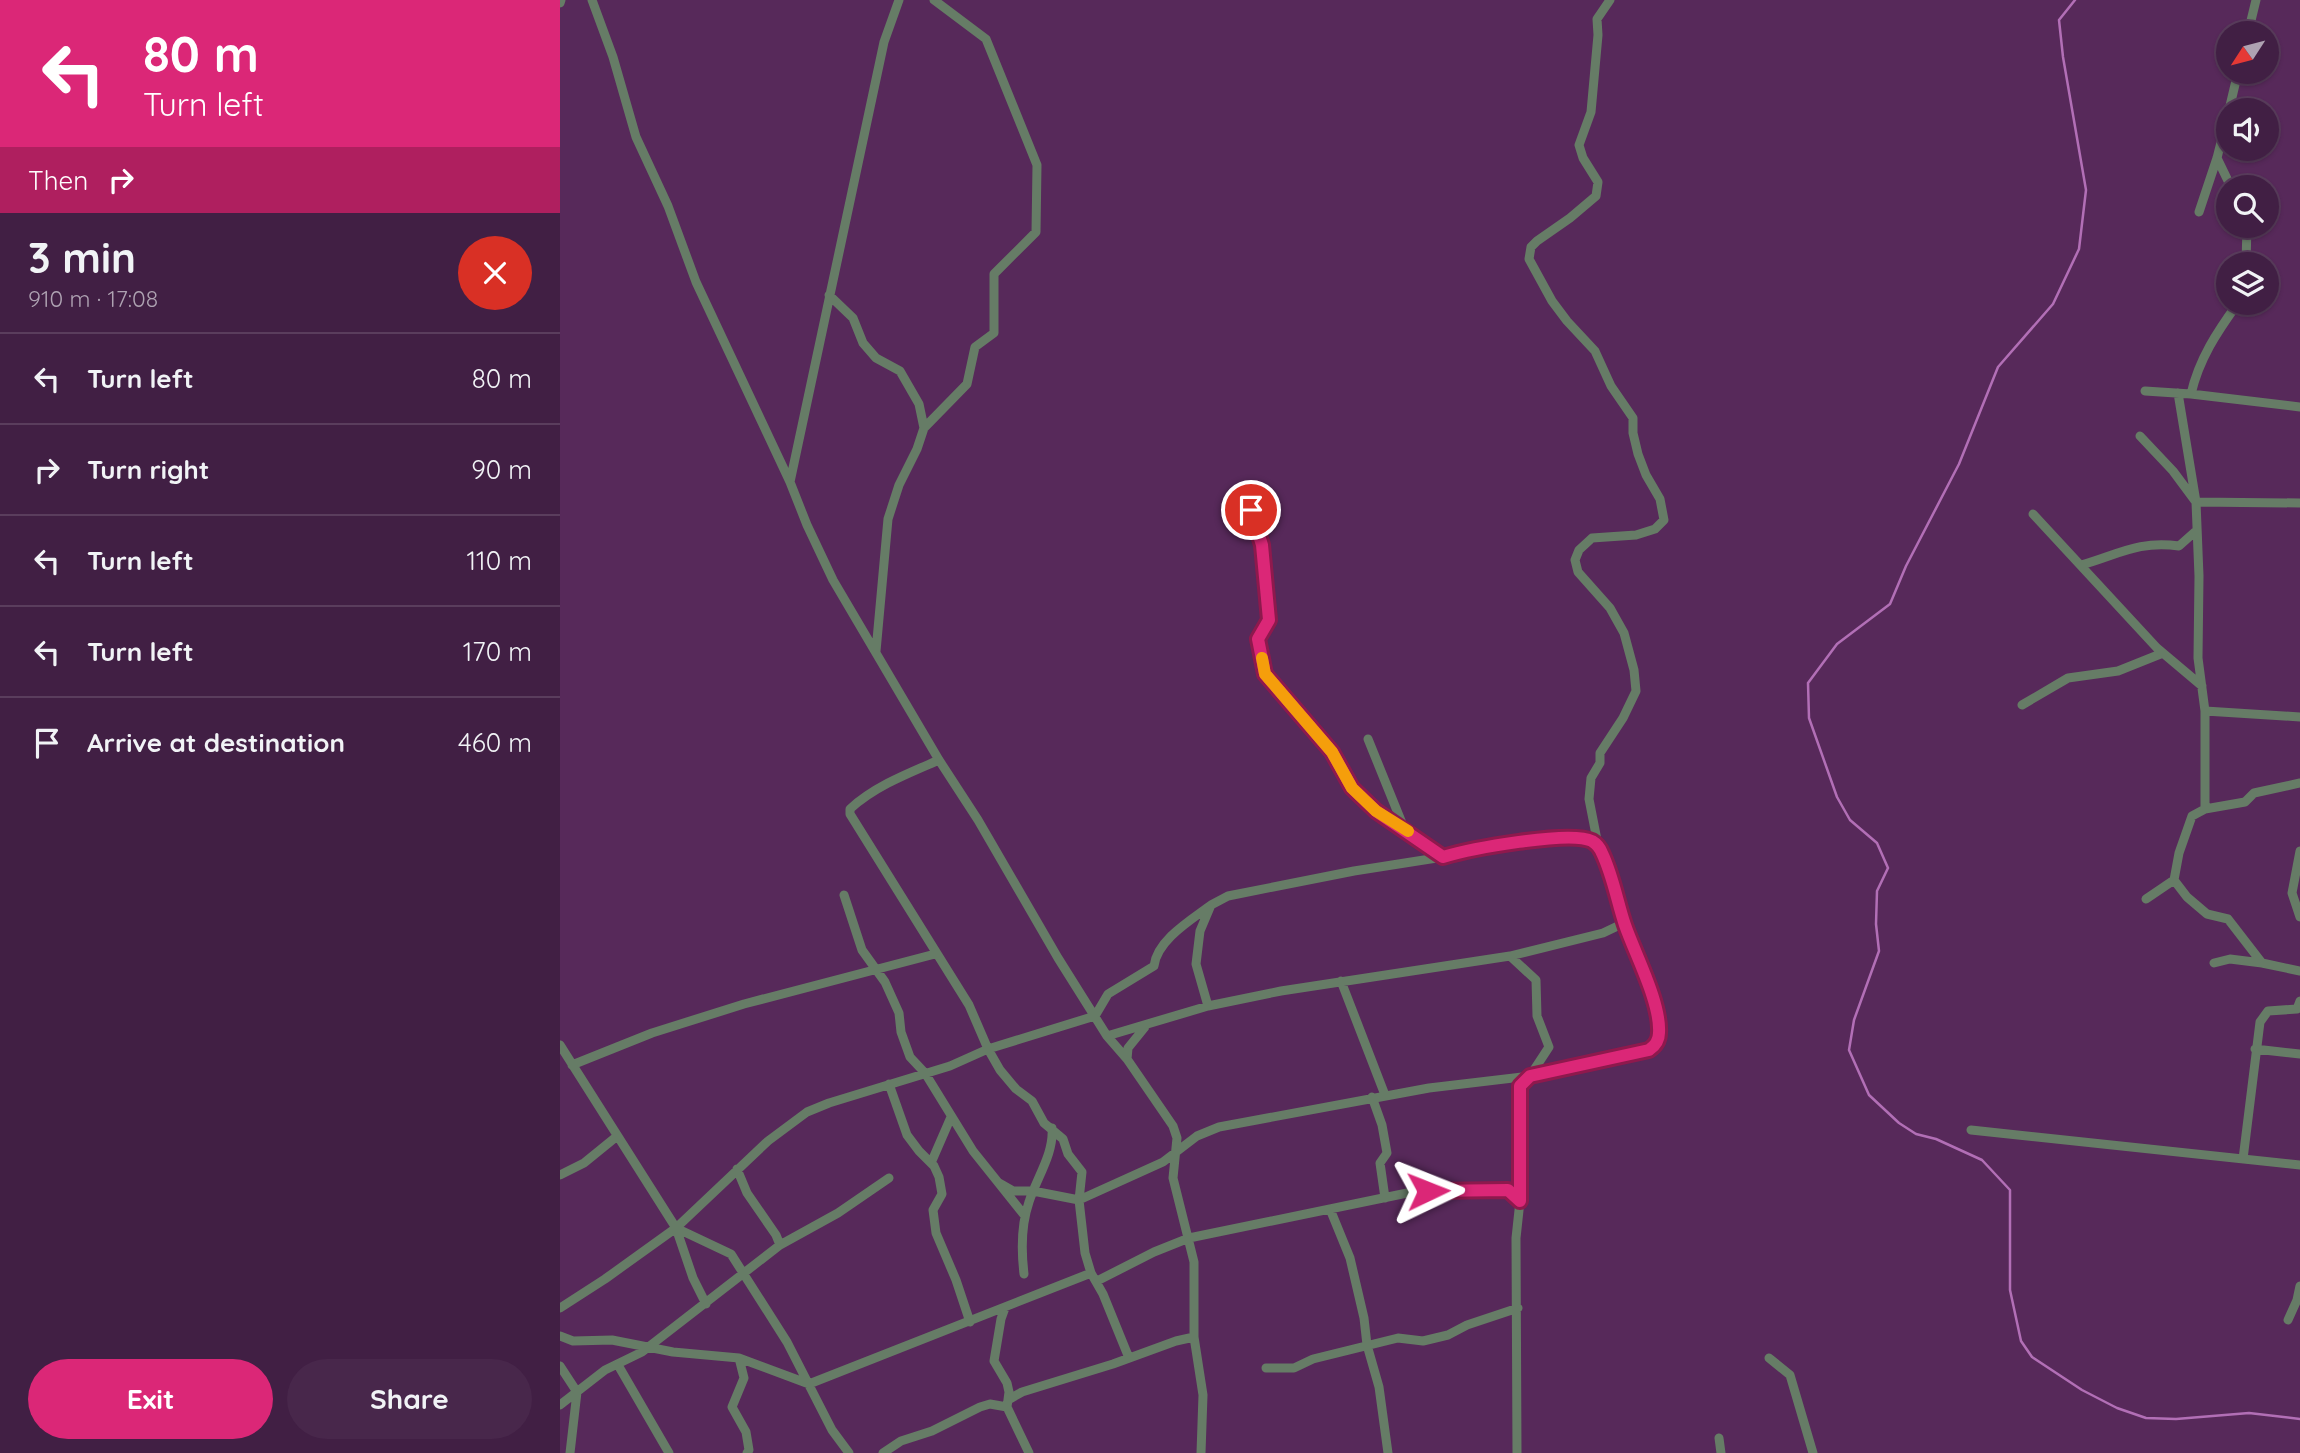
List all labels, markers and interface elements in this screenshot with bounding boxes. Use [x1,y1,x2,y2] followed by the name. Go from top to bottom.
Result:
[2216,21,2278,84] north arrow
[2216,21,2279,315] map controls
[143,23,259,84] text: 80 m
[28,28,119,119] icon: left
[143,84,264,124] text: Turn left
[2216,98,2279,161] button: sound
[102,161,140,199] icon: right
[28,164,88,197] text: Then
[2216,175,2279,238] button: search
[28,231,136,284] text: 3 min
[458,236,532,310] button: close
[2216,252,2279,315] button: layers
[28,284,158,313] text: 910 m · 17:08
[28,360,66,398] icon: left
[87,362,194,395] text: Turn left
[472,362,532,395] text: 80 m
[28,451,66,489] icon: right
[87,453,209,486] text: Turn right
[471,453,532,486] text: 90 m
[1221,480,1281,540] pin
[1232,491,1270,529] icon: arrive
[28,542,66,580] icon: left
[87,544,194,577] text: Turn left
[466,544,532,577] text: 110 m
[28,633,66,671] icon: left
[87,635,194,668] text: Turn left
[463,635,532,668] text: 170 m
[28,724,66,762] icon: arrive
[87,726,345,759] text: Arrive at destination
[458,726,532,759] text: 460 m
[1391,1154,1465,1228] position arrow
[28,1359,273,1439] button: Exit
[287,1359,532,1439] button: Share

